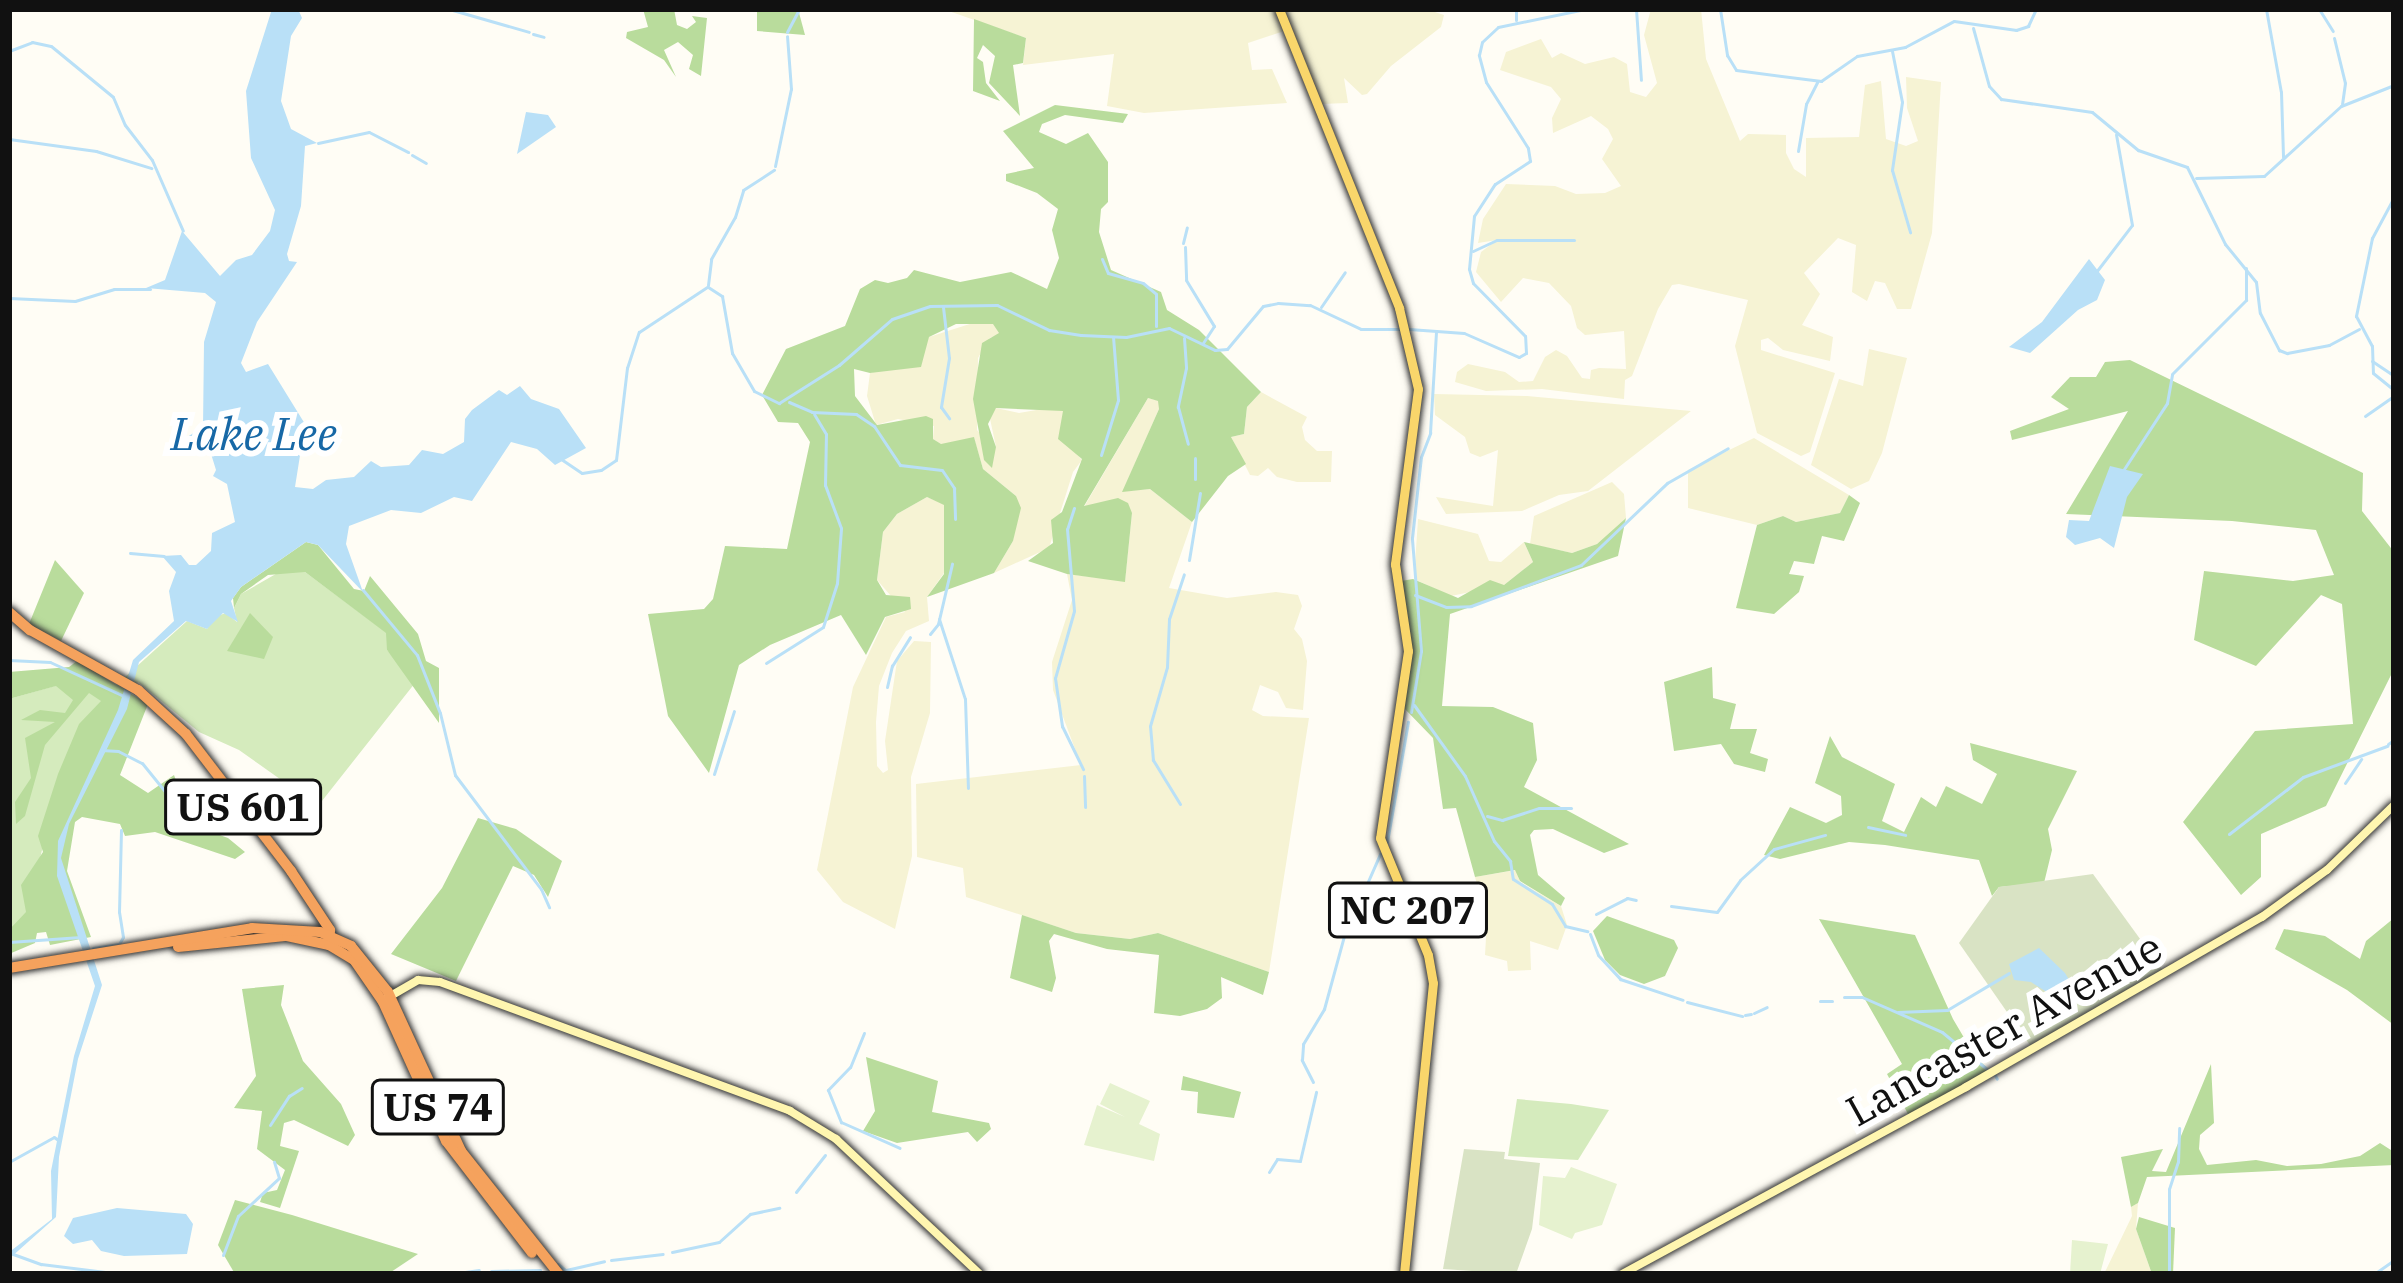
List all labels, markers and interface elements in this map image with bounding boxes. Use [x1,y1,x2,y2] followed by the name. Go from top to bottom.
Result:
[171,407,337,461] water label: Lake Lee
[162,774,324,840] road number: US 601
[1327,877,1489,943] road number: NC 207
[1838,921,2170,1137] street label: Lancaster Avenue
[369,1074,507,1140] road number: US 74

